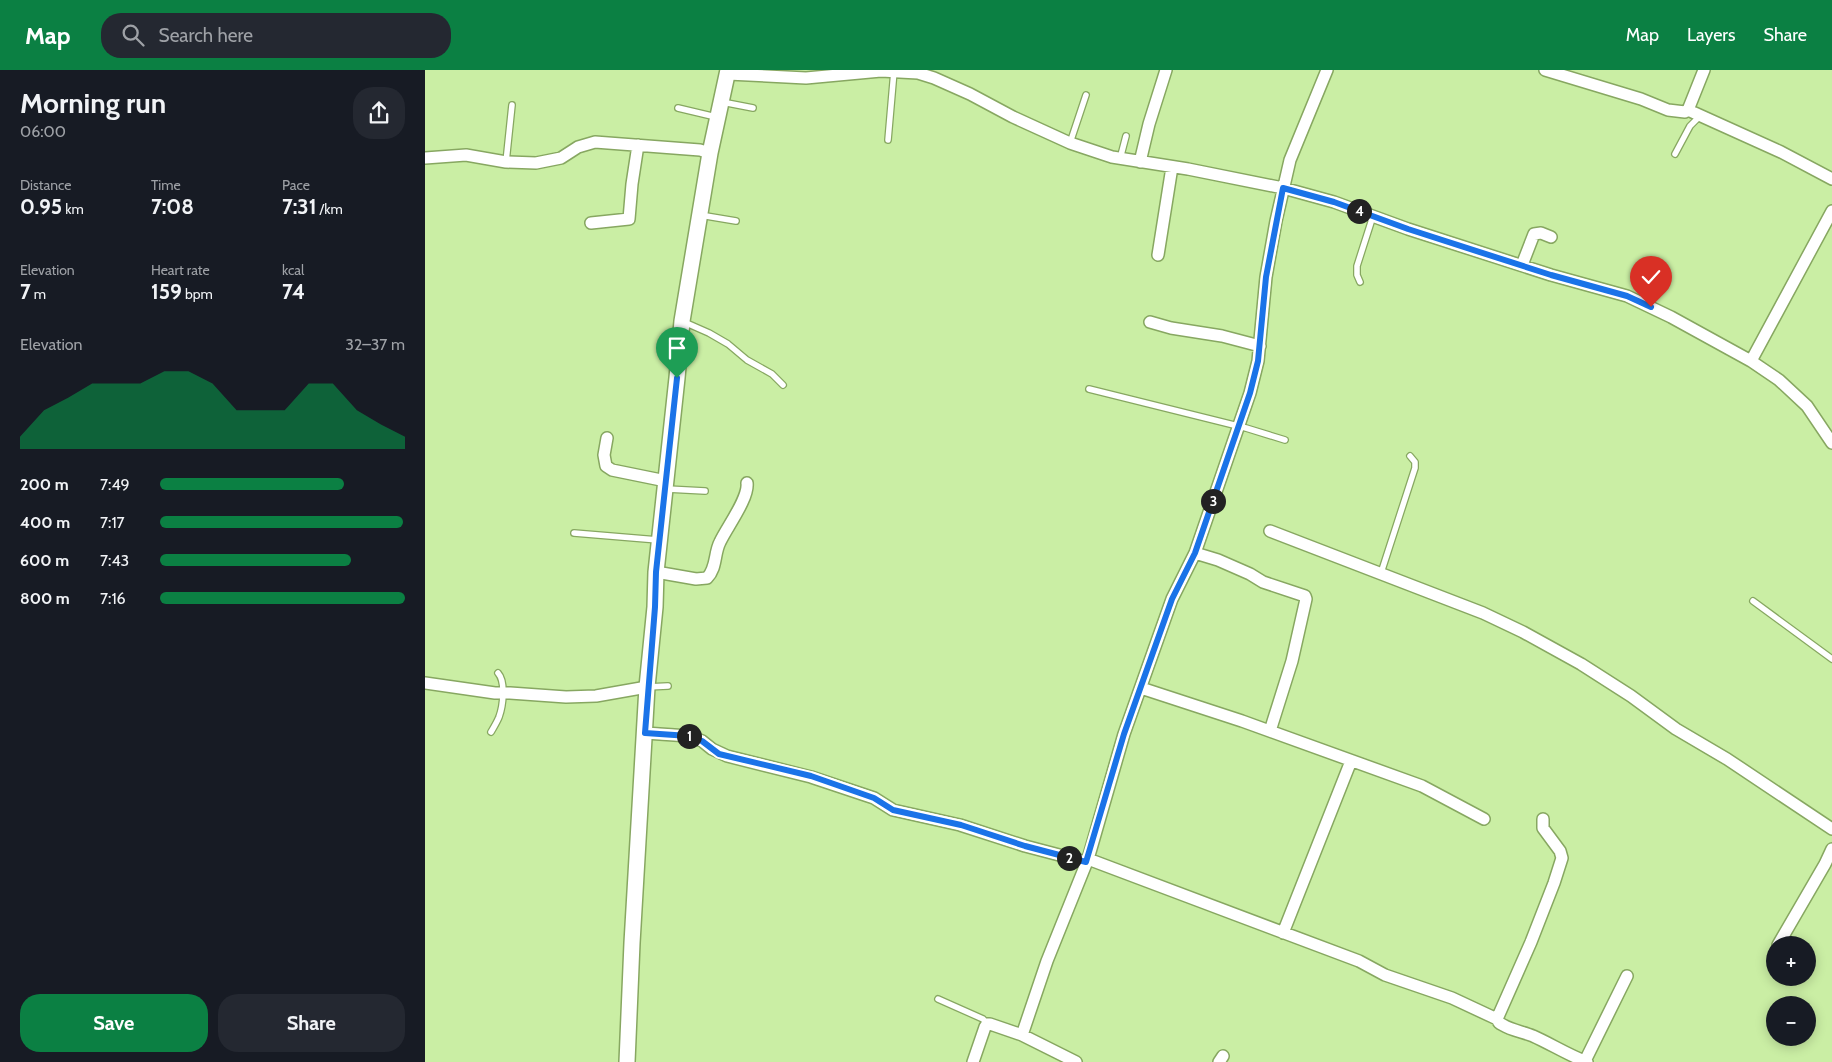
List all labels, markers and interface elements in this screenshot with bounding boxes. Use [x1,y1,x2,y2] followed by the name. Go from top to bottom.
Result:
[101,13,451,58] search box
[25,21,71,50] text: Map
[119,21,147,49] icon: search
[159,24,253,47] text: Search here
[1626,24,1659,46] text: Map
[1687,24,1736,46] text: Layers
[1764,24,1807,46] text: Share
[20,86,166,120] text: Morning run
[353,87,405,139] button: share
[20,122,66,141] text: 06:00
[20,176,72,194] text: Distance
[151,176,181,194] text: Time
[282,176,310,194] text: Pace
[20,194,62,219] text: 0.95
[151,194,194,219] text: 7:08
[282,194,316,219] text: 7:31
[1347,198,1371,224] pin: 4
[62,200,84,218] text: km
[316,200,343,218] text: /km
[1355,202,1364,220] text: 4
[1630,256,1672,307] pin
[20,261,75,279] text: Elevation
[151,261,210,279] text: Heart rate
[282,261,304,279] text: kcal
[1637,263,1665,291] icon: check
[20,279,31,304] text: 7
[151,279,182,304] text: 159
[282,279,305,304] text: 74
[31,285,46,303] text: m
[182,285,213,303] text: bpm
[656,327,698,378] pin
[663,334,691,362] icon: arrive
[20,335,83,354] text: Elevation
[345,335,405,354] text: 32–37 m
[20,475,69,494] text: 200 m
[100,475,130,494] text: 7:49
[1201,488,1225,514] pin: 3
[1210,492,1217,510] text: 3
[20,513,70,532] text: 400 m
[100,513,125,532] text: 7:17
[20,551,69,570] text: 600 m
[100,551,129,570] text: 7:43
[20,589,70,608] text: 800 m
[100,589,126,608] text: 7:16
[677,724,701,748] pin: 1
[687,727,692,745] text: 1
[1057,846,1081,870] pin: 2
[1066,849,1073,867] text: 2
[1766,936,1816,1046] map controls
[1766,936,1816,986] button: +
[20,994,208,1052] button: Save
[218,994,405,1052] button: Share
[1766,996,1816,1046] button: −

